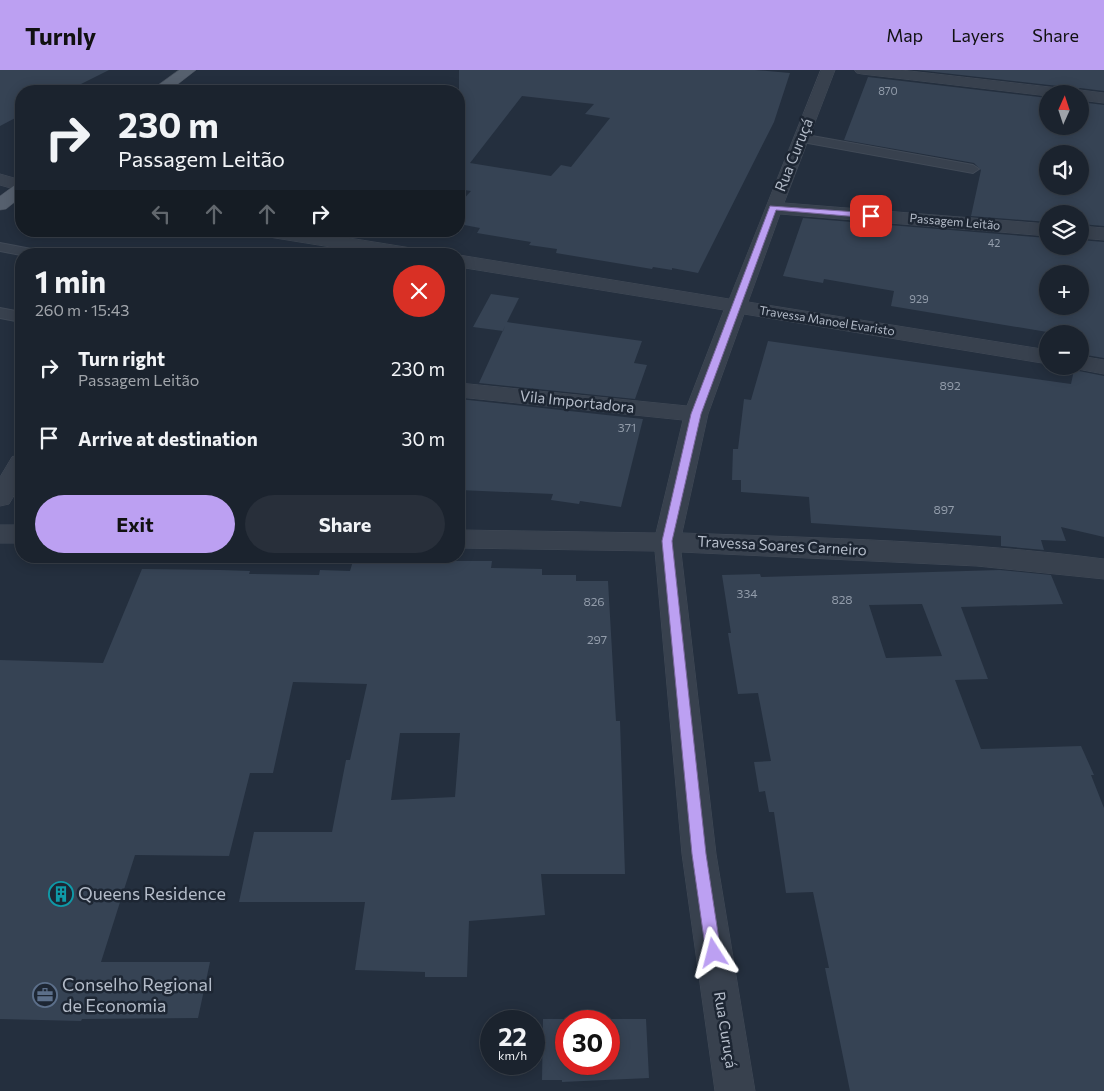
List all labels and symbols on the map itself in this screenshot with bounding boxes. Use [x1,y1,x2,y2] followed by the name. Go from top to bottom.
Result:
[878,84,898,97] house number: 870
[1039,85,1089,135] north arrow
[770,115,816,194] street label: Rua Curuçá
[850,195,892,237] pin
[909,210,1001,232] street label: Passagem Leitão
[988,236,1000,249] house number: 42
[909,292,929,305] house number: 929
[758,302,896,338] street label: Travessa Manoel Evaristo
[939,378,961,392] house number: 892
[519,386,635,416] street label: Vila Importadora
[618,420,636,434] house number: 371
[934,502,954,516] house number: 897
[697,532,867,558] street label: Travessa Soares Carneiro
[737,586,757,600] house number: 334
[831,592,853,606] house number: 828
[583,594,605,608] house number: 826
[587,632,607,646] house number: 297
[48,881,74,907] building icon: Queens Residence
[78,882,226,904] place label: Queens Residence
[687,926,739,978] position arrow
[62,973,213,1016] place label: Conselho Regional de Economia
[32,982,58,1008] office icon: Conselho Regional de Economia
[711,990,741,1069] street label: Rua Curuçá
[555,1010,620,1075] speed limit sign: 30

